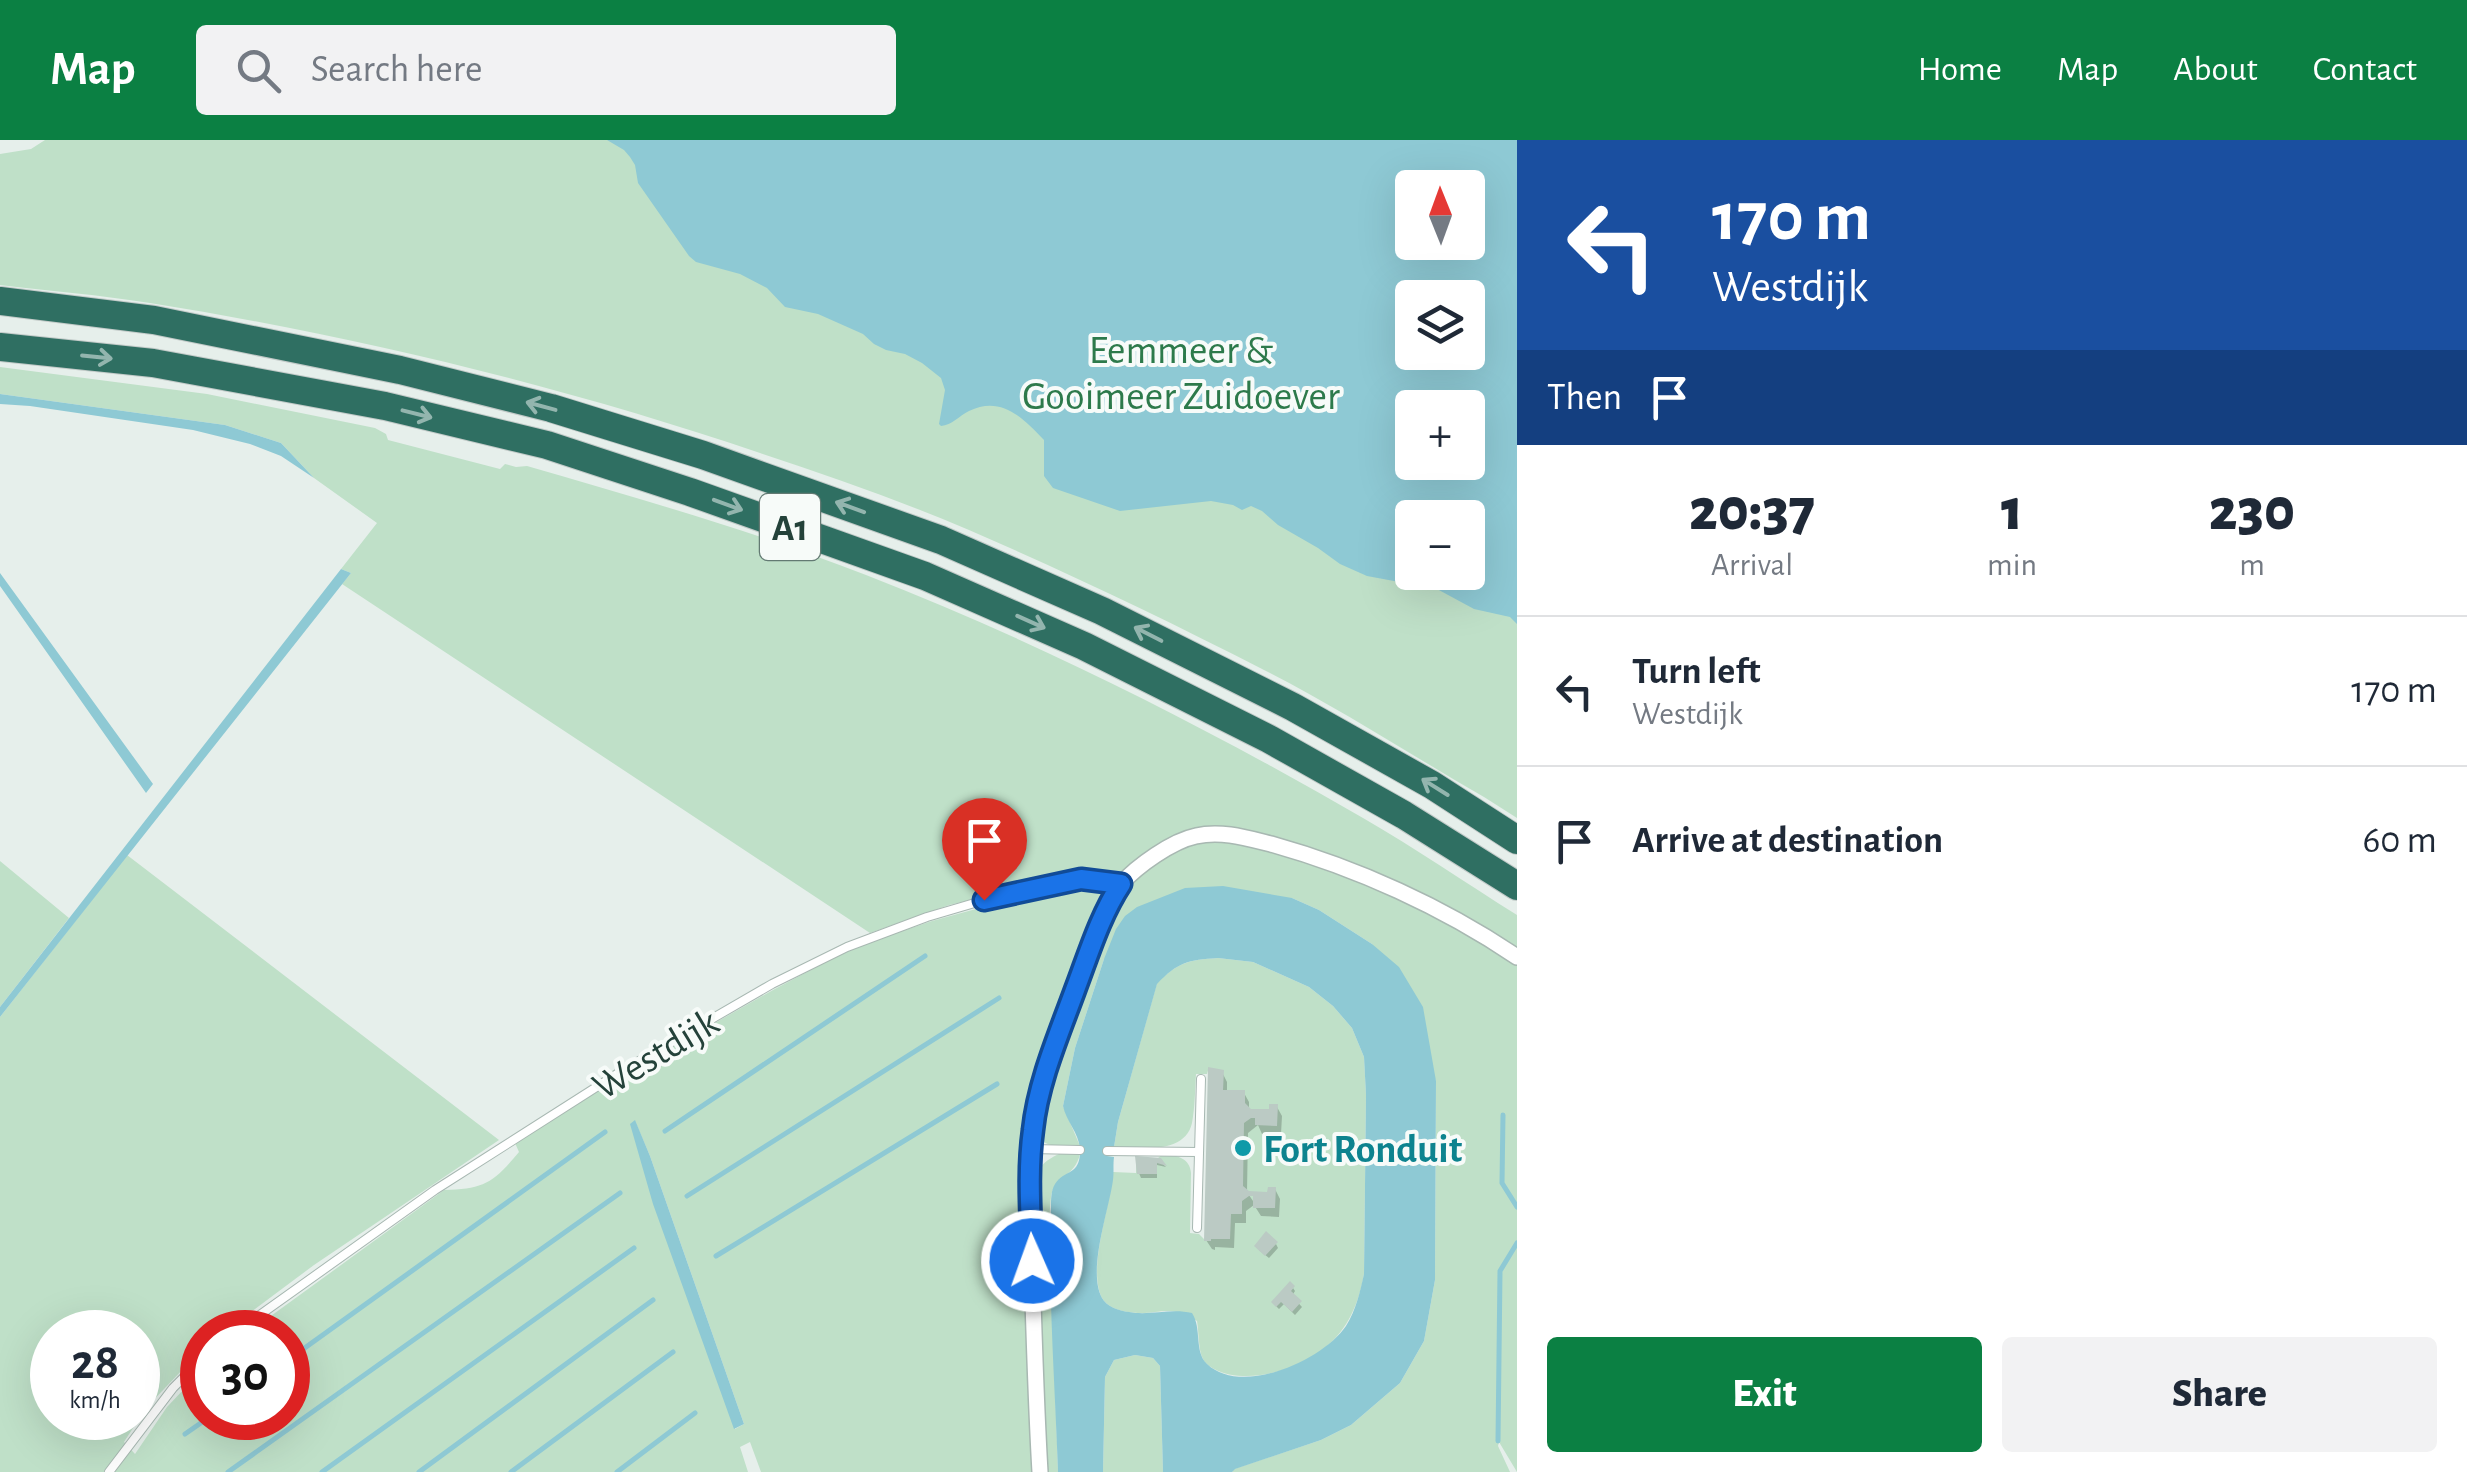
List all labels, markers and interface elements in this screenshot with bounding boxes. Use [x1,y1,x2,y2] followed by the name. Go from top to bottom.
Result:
[196,25,896,115] search box
[231,43,286,98] icon: search
[50,46,136,94] text: Map
[311,51,483,89] text: Search here
[1918,52,2002,87] text: Home
[2057,52,2118,87] text: Map
[2173,52,2258,87] text: About
[2313,52,2417,87] text: Contact
[1395,170,1485,260] north arrow
[1395,170,1485,590] map controls
[1547,180,1677,310] icon: left
[1712,183,1871,253] text: 170 m
[1712,265,1868,310] text: Westdijk
[1395,280,1485,370] button: layers
[1022,331,1340,417] park label: Eemmeer & Gooimeer Zuidoever
[80,348,113,367] one-way arrow
[1642,370,1697,425] icon: arrive
[1547,379,1622,417] text: Then
[1395,390,1485,480] button: +
[526,395,557,414] one-way arrow
[400,406,432,424] one-way arrow
[1689,481,1815,541] text: 20:37
[2001,481,2023,541] text: 1
[2209,481,2295,541] text: 230
[760,494,820,560] road number: A1
[712,497,743,515] one-way arrow
[835,497,866,515] one-way arrow
[1395,500,1485,590] button: −
[1711,549,1793,581] text: Arrival
[1987,549,2037,581] text: min
[2239,549,2265,581] text: m
[1015,614,1046,632] one-way arrow
[1134,624,1164,643] one-way arrow
[1632,653,1760,691] text: Turn left
[1547,664,1602,719] icon: left
[2351,672,2437,710] text: 170 m
[1632,698,1743,730] text: Westdijk
[1421,777,1450,797] one-way arrow
[942,798,1027,901] pin
[957,813,1012,868] icon: arrive
[1547,814,1602,869] icon: arrive
[1632,822,1943,860] text: Arrive at destination
[2362,822,2437,860] text: 60 m
[586,1002,726,1108] street label: Westdijk
[1263,1130,1463,1170] place label: Fort Ronduit
[1232,1137,1254,1159] marker: Fort Ronduit
[980,1209,1084,1313] position arrow
[180,1310,310,1440] speed limit sign: 30
[1547,1337,1982,1452] button: Exit
[2002,1337,2437,1452] button: Share
[71,1338,119,1388] text: 28
[69,1388,121,1413] text: km/h

